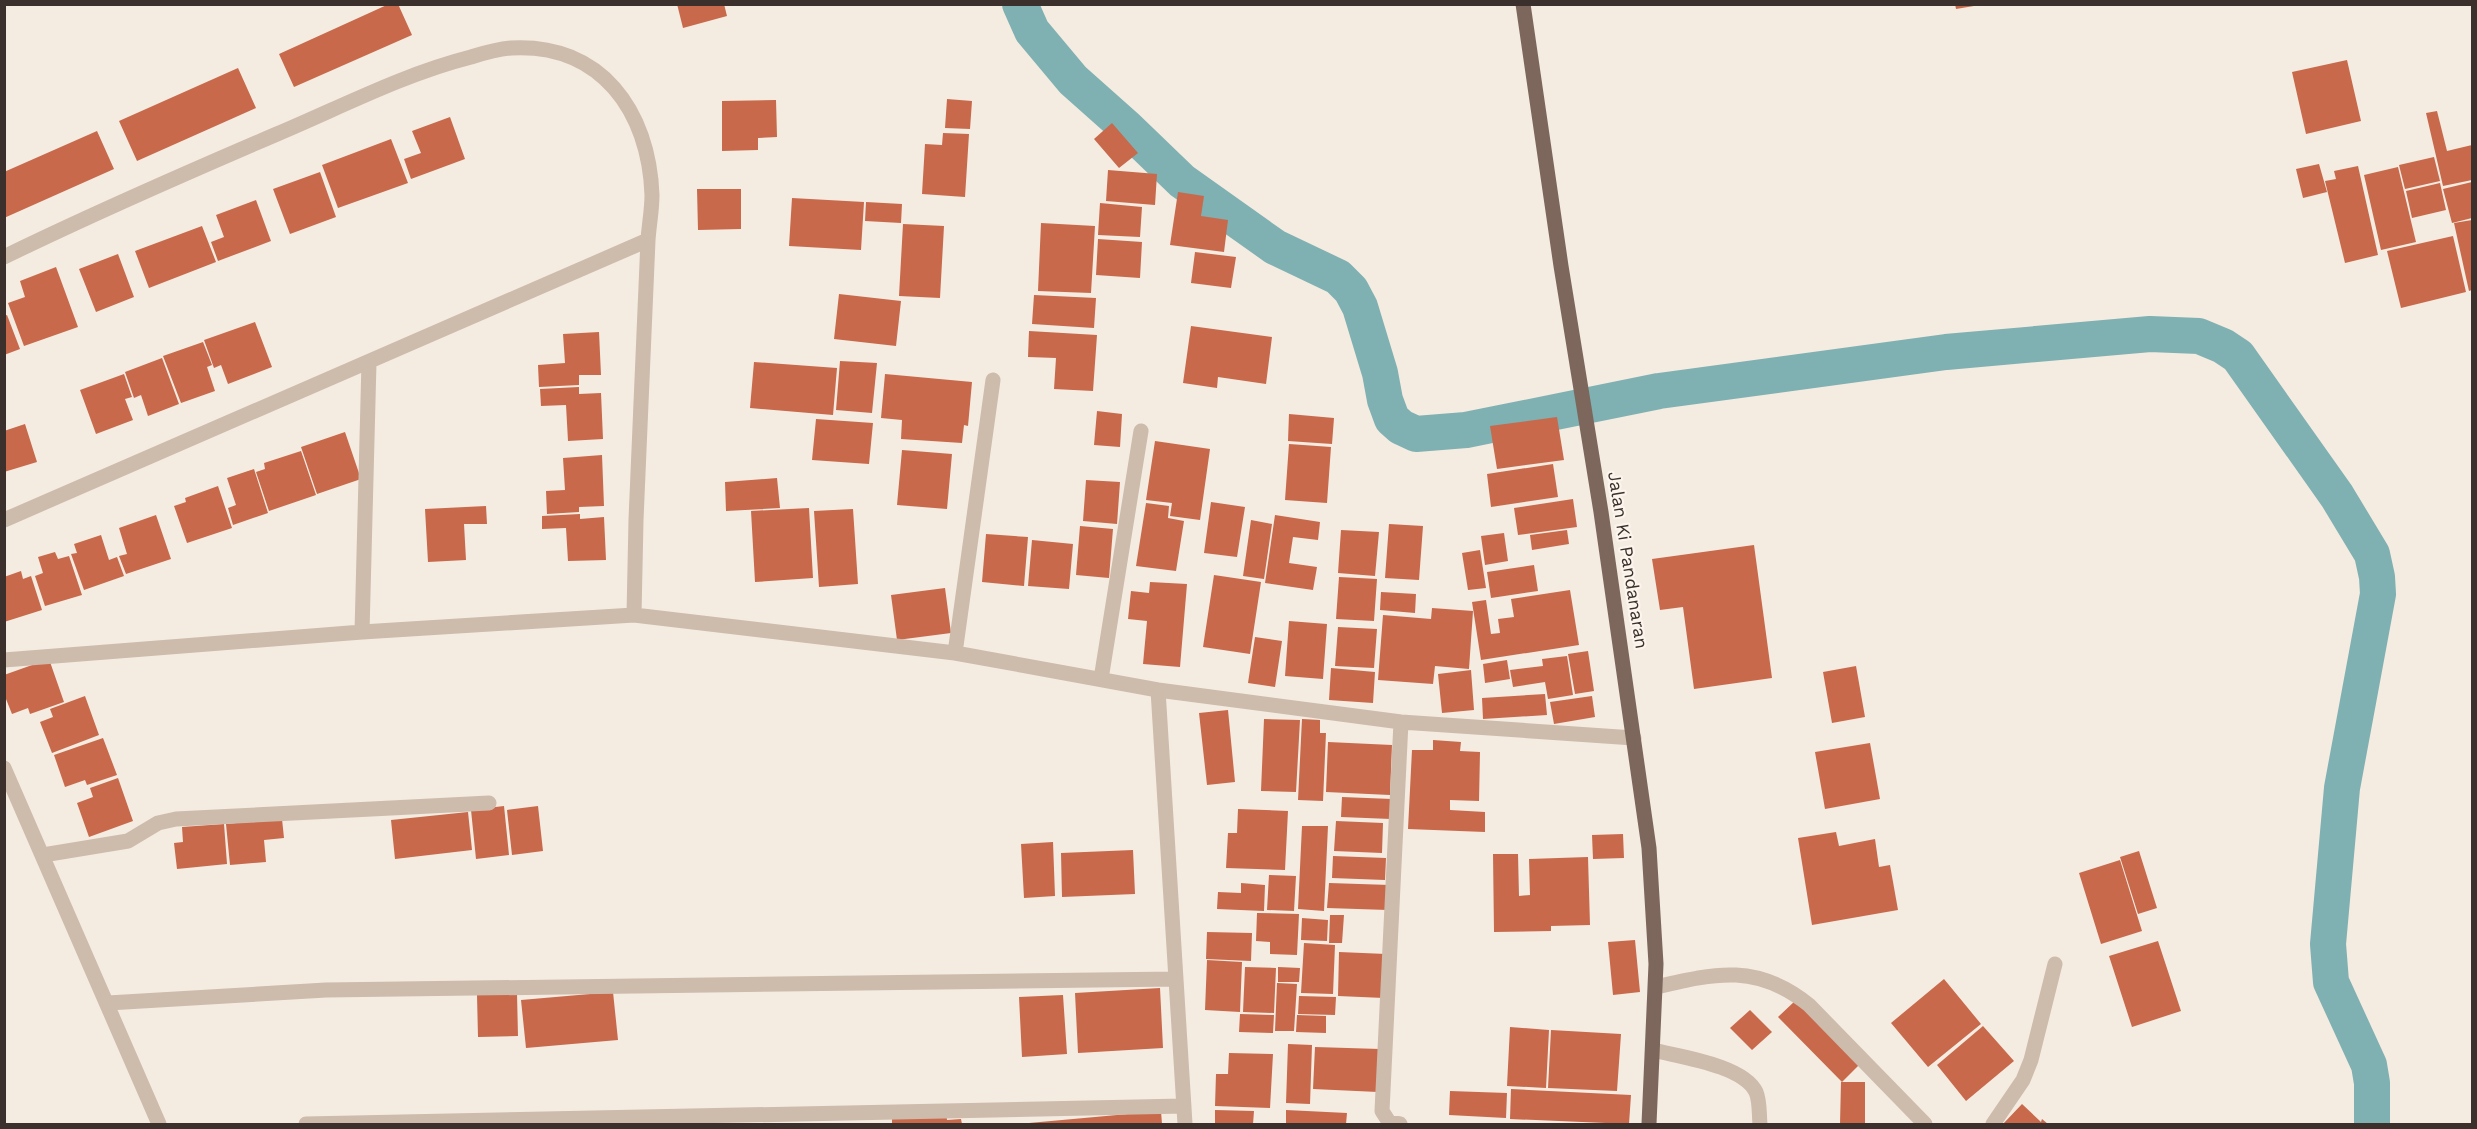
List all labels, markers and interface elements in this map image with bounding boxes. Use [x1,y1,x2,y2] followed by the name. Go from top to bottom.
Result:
[1604,470,1653,650] street label: Jalan Ki Pandanaran

